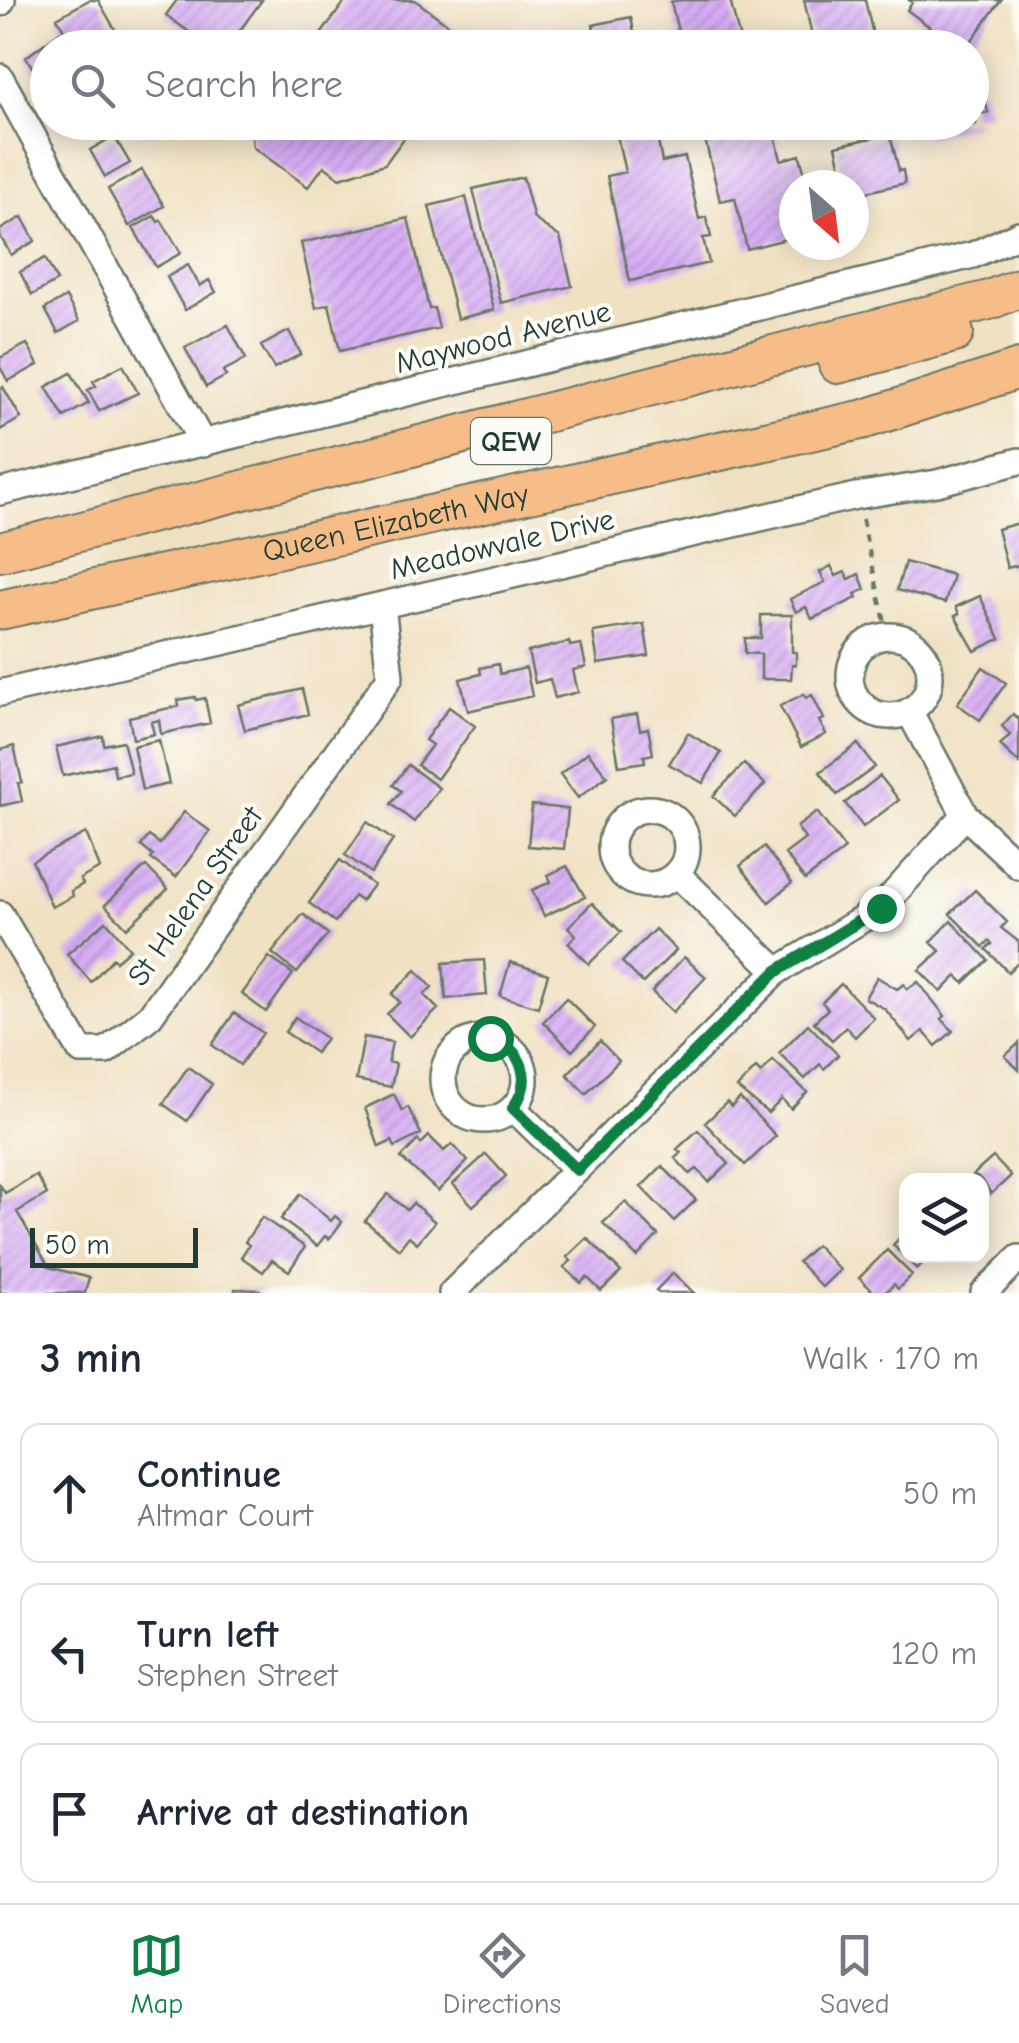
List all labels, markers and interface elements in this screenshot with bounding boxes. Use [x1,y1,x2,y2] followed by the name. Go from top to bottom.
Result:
[30,30,989,140] search box
[65,58,120,113] icon: search
[145,63,343,107] text: Search here
[779,170,869,260] north arrow
[392,294,614,381] street label: Maywood Avenue
[471,418,551,464] road number: QEW
[259,477,532,570] street label: Queen Elizabeth Way
[387,502,617,587] street label: Meadowvale Drive
[121,799,271,993] street label: St Helena Street
[859,886,905,932] route end
[468,1016,514,1062] route start
[899,1173,989,1263] map controls
[899,1173,989,1263] button: layers
[30,1223,198,1268] scale bar
[45,1229,110,1261] text: 50 m
[40,1334,142,1383] text: 3 min
[803,1340,979,1377] text: Walk · 170 m
[137,1453,281,1497] text: Continue
[42,1466,97,1521] icon: ahead
[903,1475,977,1512] text: 50 m
[137,1497,313,1534] text: Altmar Court
[137,1613,278,1657] text: Turn left
[42,1626,97,1681] icon: left
[891,1635,977,1672] text: 120 m
[137,1657,338,1694] text: Stephen Street
[42,1786,97,1841] icon: arrive
[137,1791,469,1835] text: Arrive at destination
[129,1928,184,2020] tab: Map
[443,1928,561,2020] tab: Directions
[820,1928,890,2020] tab: Saved

